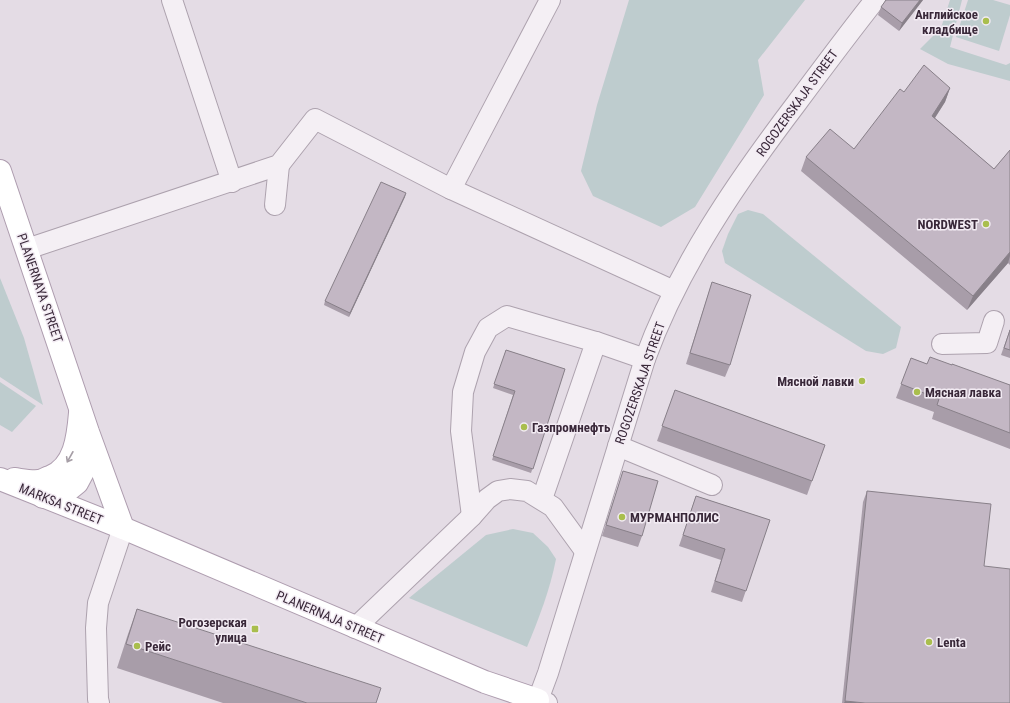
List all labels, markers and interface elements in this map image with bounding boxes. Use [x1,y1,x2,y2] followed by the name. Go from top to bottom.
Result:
[915,7,978,37] place label: Английское кладбище
[981,16,991,26] marker: Английское кладбище
[753,46,841,159] street label: ROGOZERSKAJA STREET
[917,217,978,232] place label: NORDWEST
[981,219,991,229] marker: NORDWEST
[14,231,66,345] street label: PLANERNAYA STREET
[612,320,668,446] street label: ROGOZERSKAJA STREET
[777,374,854,389] place label: Мясной лавки
[857,376,867,386] marker: Мясной лавки
[925,385,1001,400] place label: Мясная лавка
[912,387,922,397] marker: Мясная лавка
[532,420,611,435] place label: Газпромнефть
[519,422,529,432] marker: Газпромнефть
[65,451,73,463] one-way arrow
[17,480,105,528] street label: MARKSA STREET
[630,510,720,525] place label: МУРМАНПОЛИС
[617,512,627,522] marker: МУРМАНПОЛИС
[274,588,386,646] street label: PLANERNAJA STREET
[178,615,247,645] place label: Рогозерская улица
[250,624,260,634] marker: Рогозерская улица
[937,635,966,650] place label: Lenta
[924,637,934,647] marker: Lenta
[145,639,171,654] place label: Рейс
[132,641,142,651] marker: Рейс

